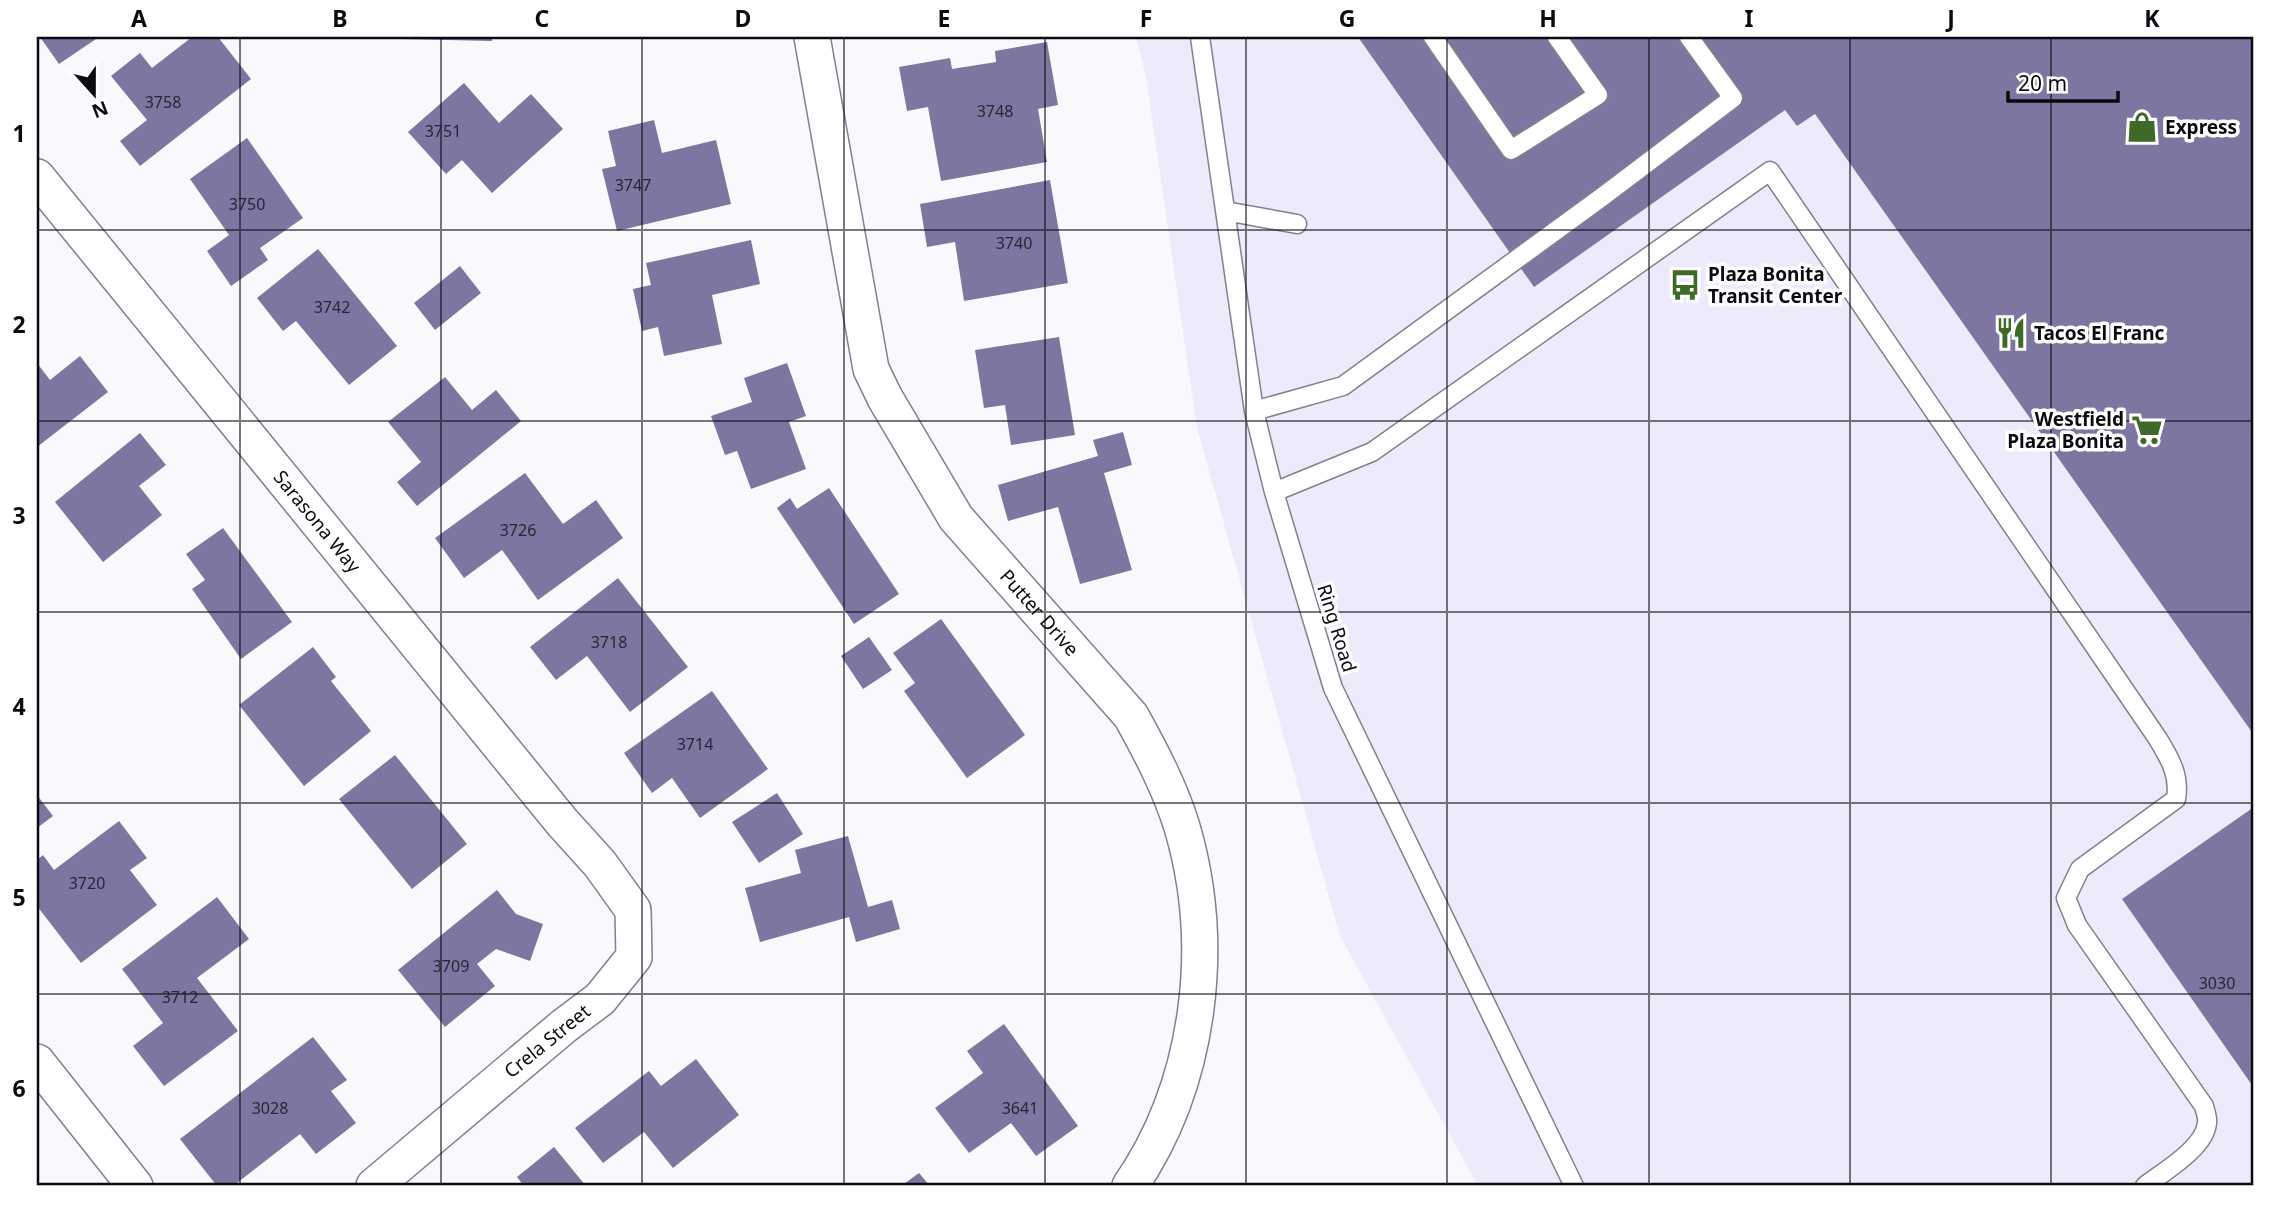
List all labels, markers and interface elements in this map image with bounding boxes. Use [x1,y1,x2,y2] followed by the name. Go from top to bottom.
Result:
[131,2,147,34] text: A
[332,2,348,34] text: B
[535,2,550,34] text: C
[735,2,751,34] text: D
[938,2,950,34] text: E
[1140,2,1152,34] text: F
[1339,2,1355,34] text: G
[1539,2,1557,34] text: H
[1745,2,1754,34] text: I
[1945,2,1955,34] text: J
[2144,2,2160,34] text: K
[60,60,130,130] north arrow
[2008,60,2118,104] scale bar
[2018,69,2067,97] text: 20 m
[145,91,181,113] house number: 3758
[88,95,112,125] text: N
[977,100,1013,122] house number: 3748
[2125,110,2159,144] shop icon: Express
[2165,114,2237,140] place label: Express
[12,117,26,149] text: 1
[425,120,461,142] house number: 3751
[615,174,651,196] house number: 3747
[229,193,265,215] house number: 3750
[996,232,1032,254] house number: 3740
[1708,261,1843,309] place label: Plaza Bonita Transit Center
[1668,268,1702,302] bus stop icon: Plaza Bonita Transit Center
[314,296,350,318] house number: 3742
[12,308,26,340] text: 2
[1994,316,2028,350] restaurant icon: Tacos El Franc
[2034,320,2164,346] place label: Tacos El Franc
[2007,406,2124,454] place label: Westfield Plaza Bonita
[2130,413,2164,447] supermarket icon: Westfield Plaza Bonita
[268,465,367,578] street label: Sarasona Way
[12,499,26,531] text: 3
[500,519,536,541] house number: 3726
[994,564,1085,661] street label: Putter Drive
[1311,581,1363,675] street label: Ring Road
[591,631,627,653] house number: 3718
[12,690,26,722] text: 4
[677,733,713,755] house number: 3714
[69,872,105,894] house number: 3720
[12,881,26,913] text: 5
[433,955,469,977] house number: 3709
[2199,972,2235,994] house number: 3030
[162,986,198,1008] house number: 3712
[499,998,596,1084] street label: Crela Street
[12,1072,26,1104] text: 6
[252,1097,288,1119] house number: 3028
[1002,1097,1038,1119] house number: 3641

